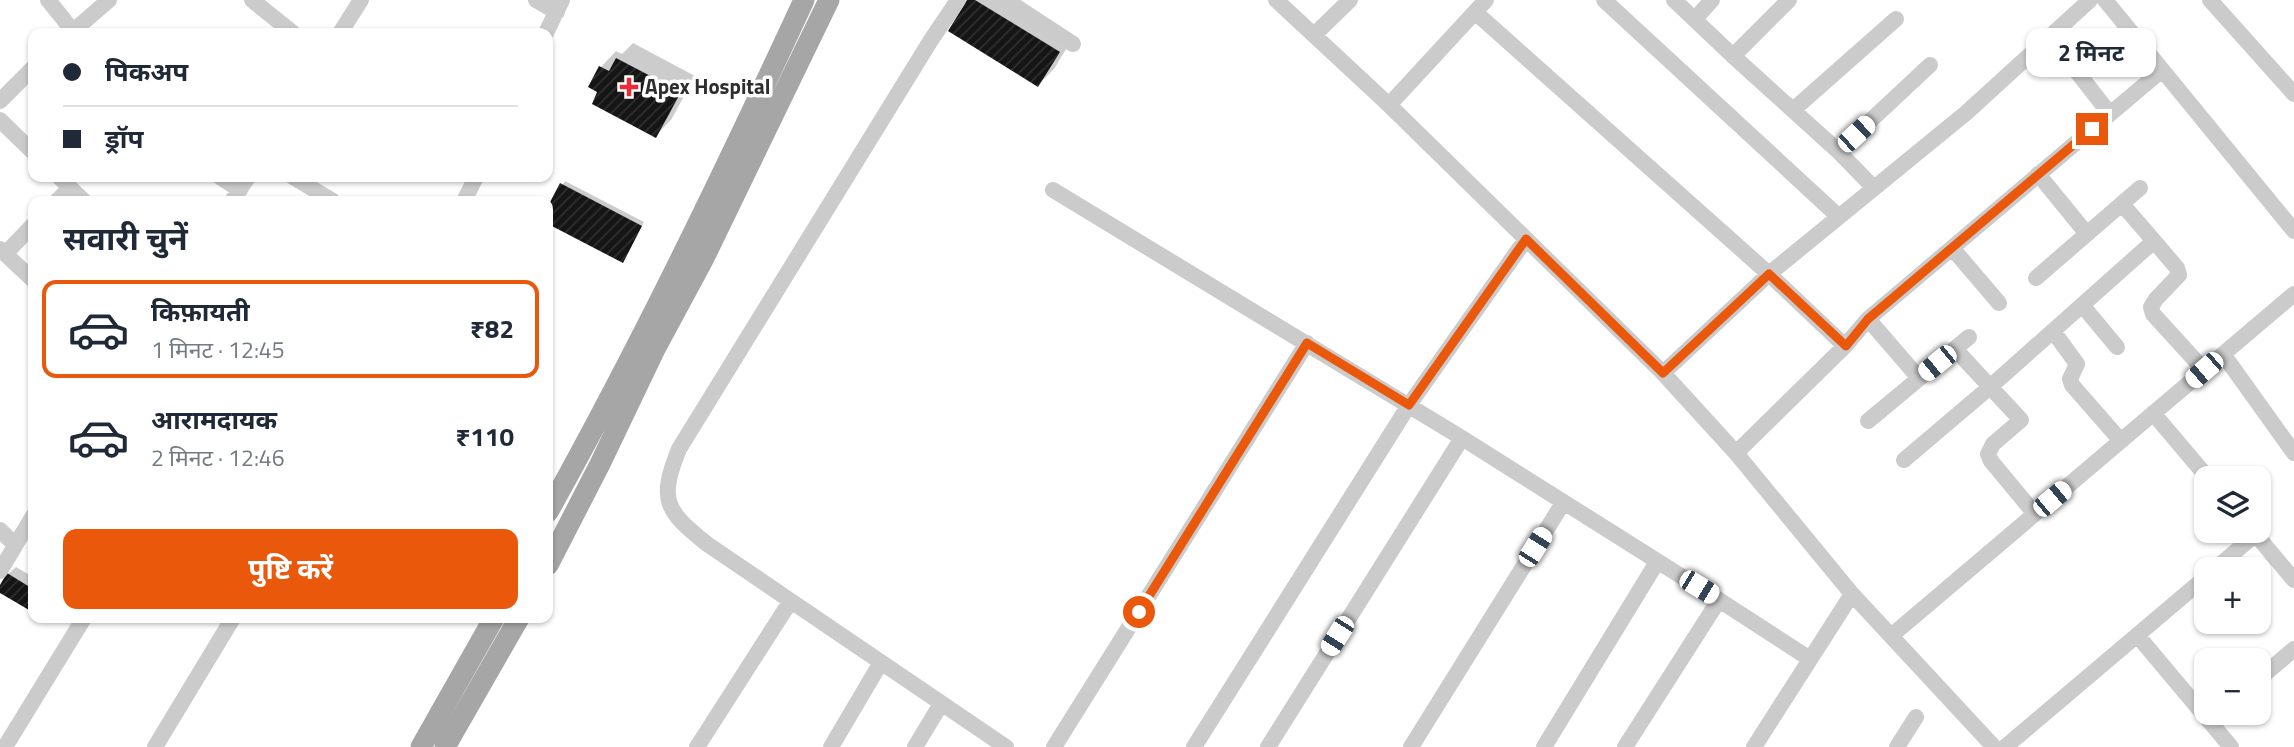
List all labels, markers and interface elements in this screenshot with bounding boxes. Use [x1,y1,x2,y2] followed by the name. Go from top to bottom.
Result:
[2027,27,2157,76] callout: 2 मिनट
[2058,35,2124,70] text: 2 मिनट
[105,52,188,91] text: पिकअप
[645,70,770,102] place label: Apex Hospital
[619,77,639,97] marker: Apex Hospital
[1834,112,1879,156] car
[2076,113,2108,145] route end
[105,119,143,158] text: ड्रॉप
[63,214,188,262] text: सवारी चुनें
[151,292,250,331] text: किफ़ायती
[67,298,130,361] icon: car
[470,309,514,348] text: ₹82
[151,332,285,367] text: 1 मिनट · 12:45
[1915,342,1960,384] car
[2182,348,2227,392] car
[151,400,277,439] text: आरामदायक
[67,406,130,469] icon: car
[455,417,514,456] text: ₹110
[151,440,285,475] text: 2 मिनट · 12:46
[2194,466,2271,725] map controls
[2194,466,2271,543] button: layers
[2030,477,2075,521] car
[1515,524,1556,570] car
[63,529,518,609] button: पुष्टि करें
[2194,557,2271,634] button: +
[1676,567,1723,607] car
[1123,596,1155,628] route start
[1317,613,1358,659] car
[2194,648,2271,725] button: −

